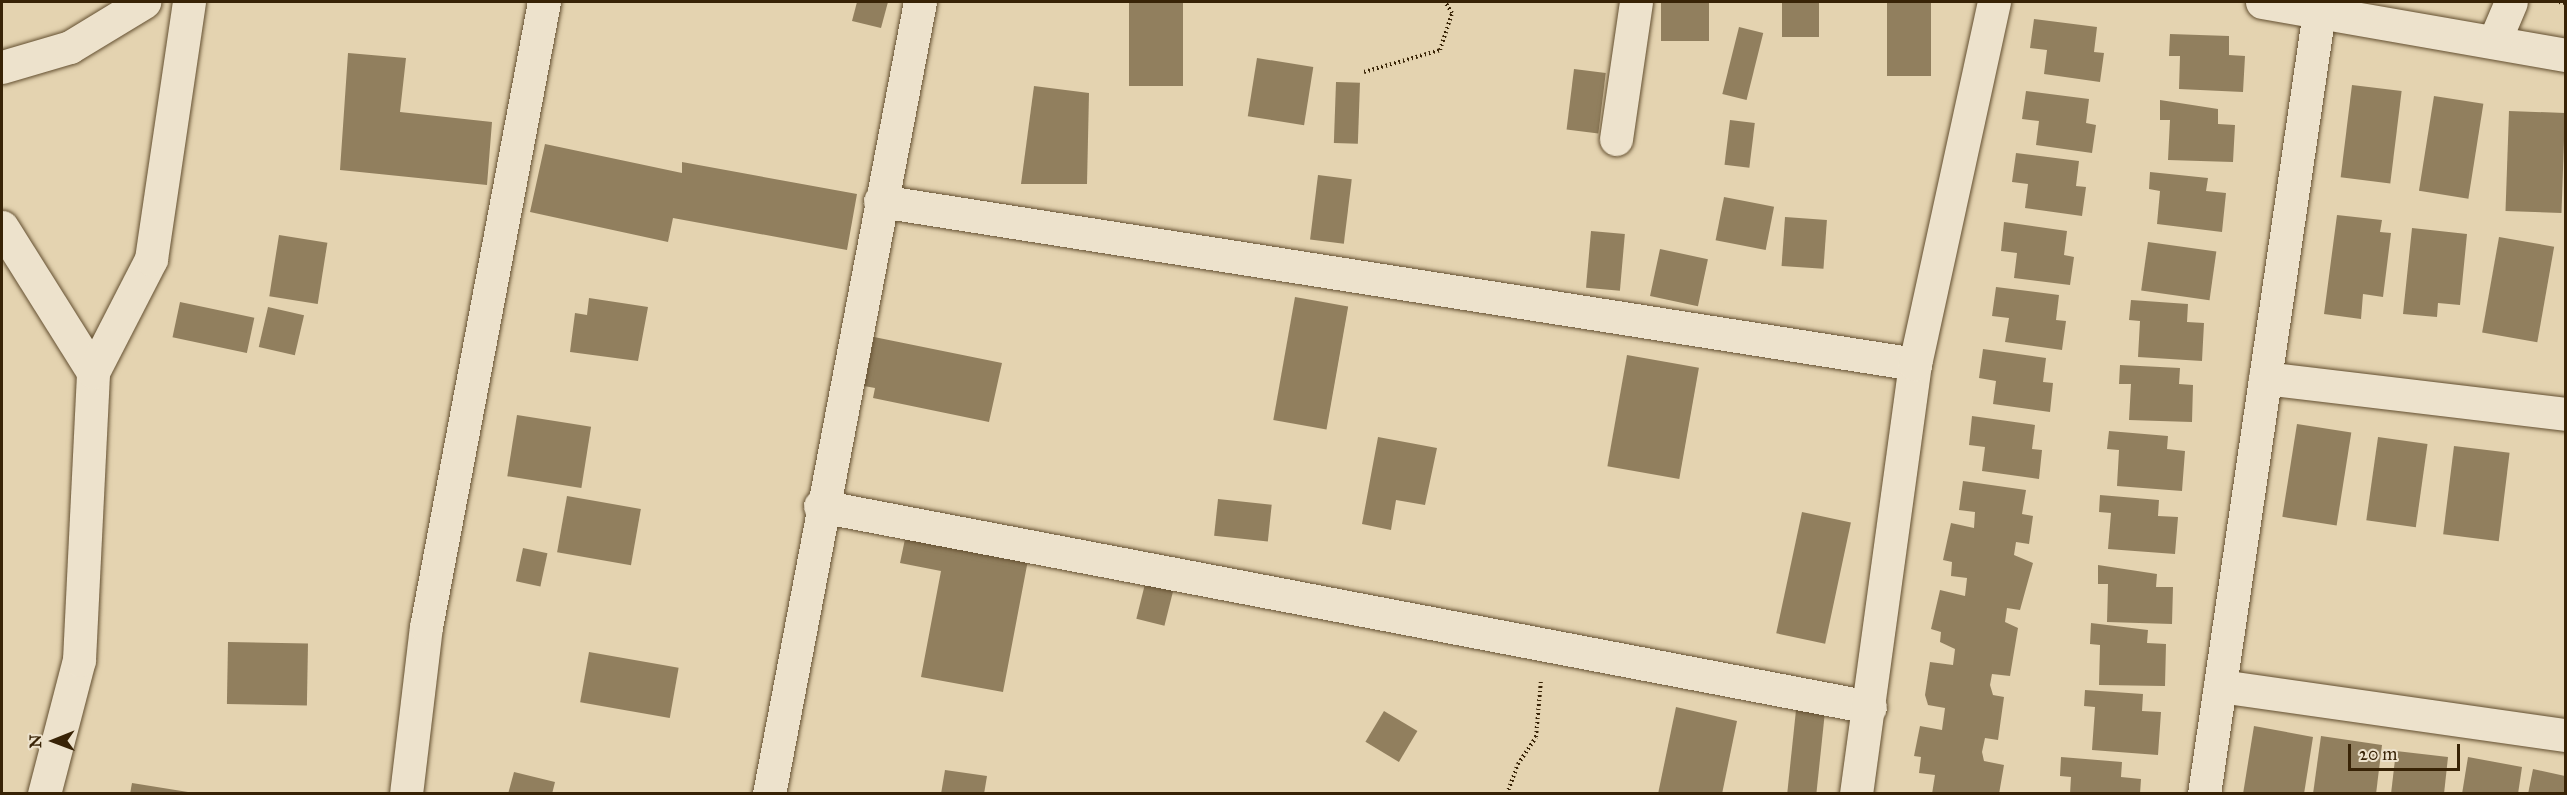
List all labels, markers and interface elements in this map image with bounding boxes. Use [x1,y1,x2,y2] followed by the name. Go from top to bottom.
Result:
[24,711,84,771] north arrow
[2351,732,2464,770] scale bar
[26,734,45,748] text: N
[2359,743,2397,765] text: 20 m

